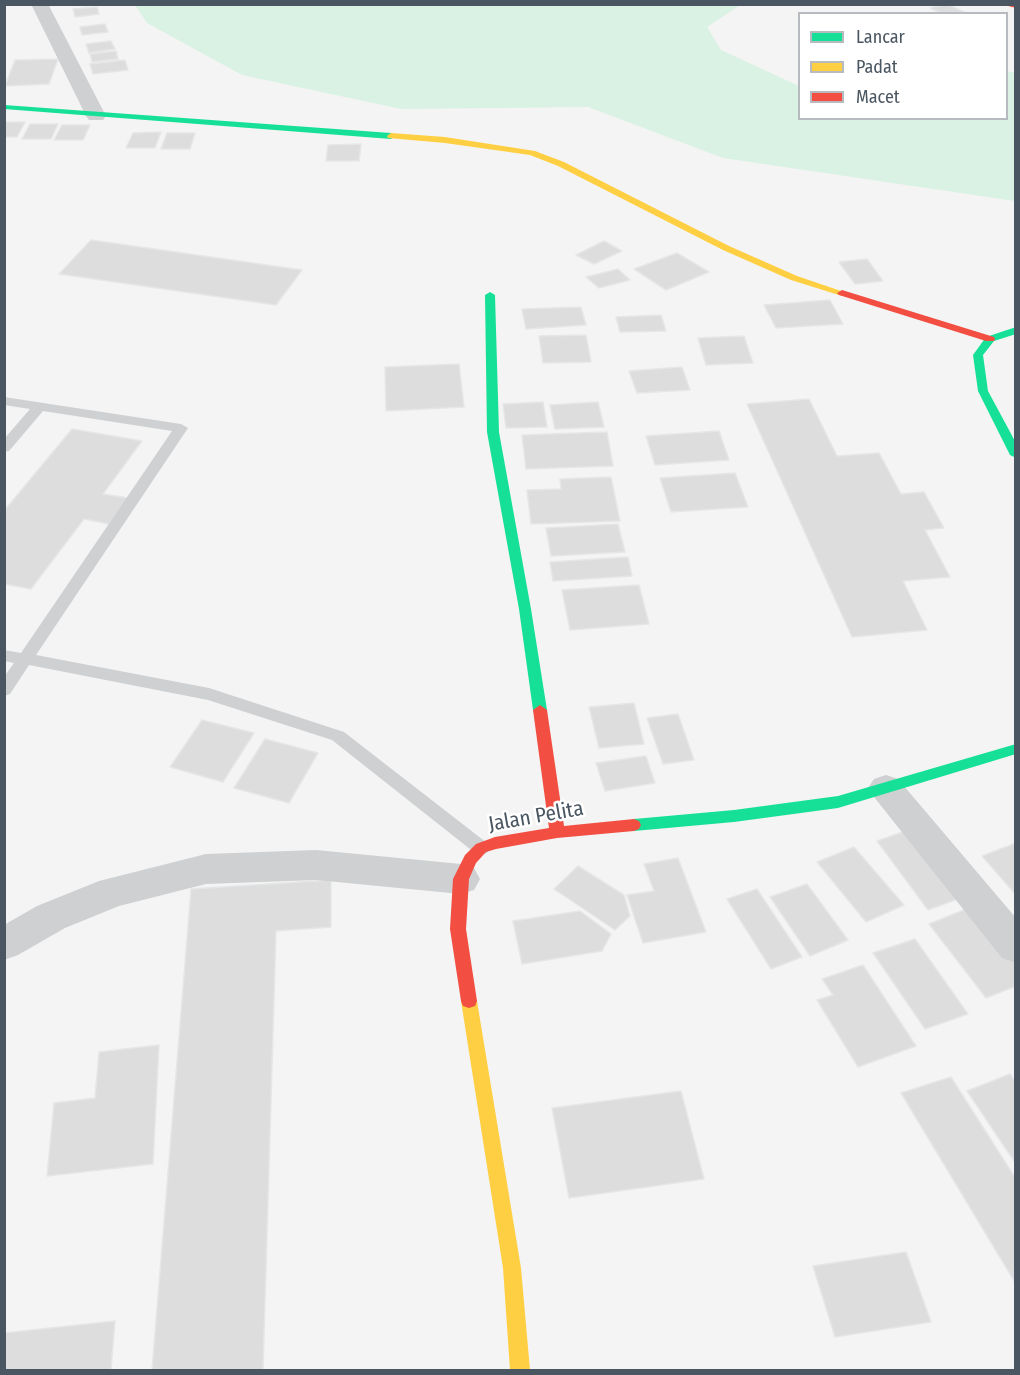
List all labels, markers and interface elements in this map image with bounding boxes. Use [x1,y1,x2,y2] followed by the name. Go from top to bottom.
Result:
[798,12,1008,120] legend
[856,26,905,48] text: Lancar
[856,56,898,78] text: Padat
[856,86,900,108] text: Macet
[486,796,586,838] street label: Jalan Pelita

